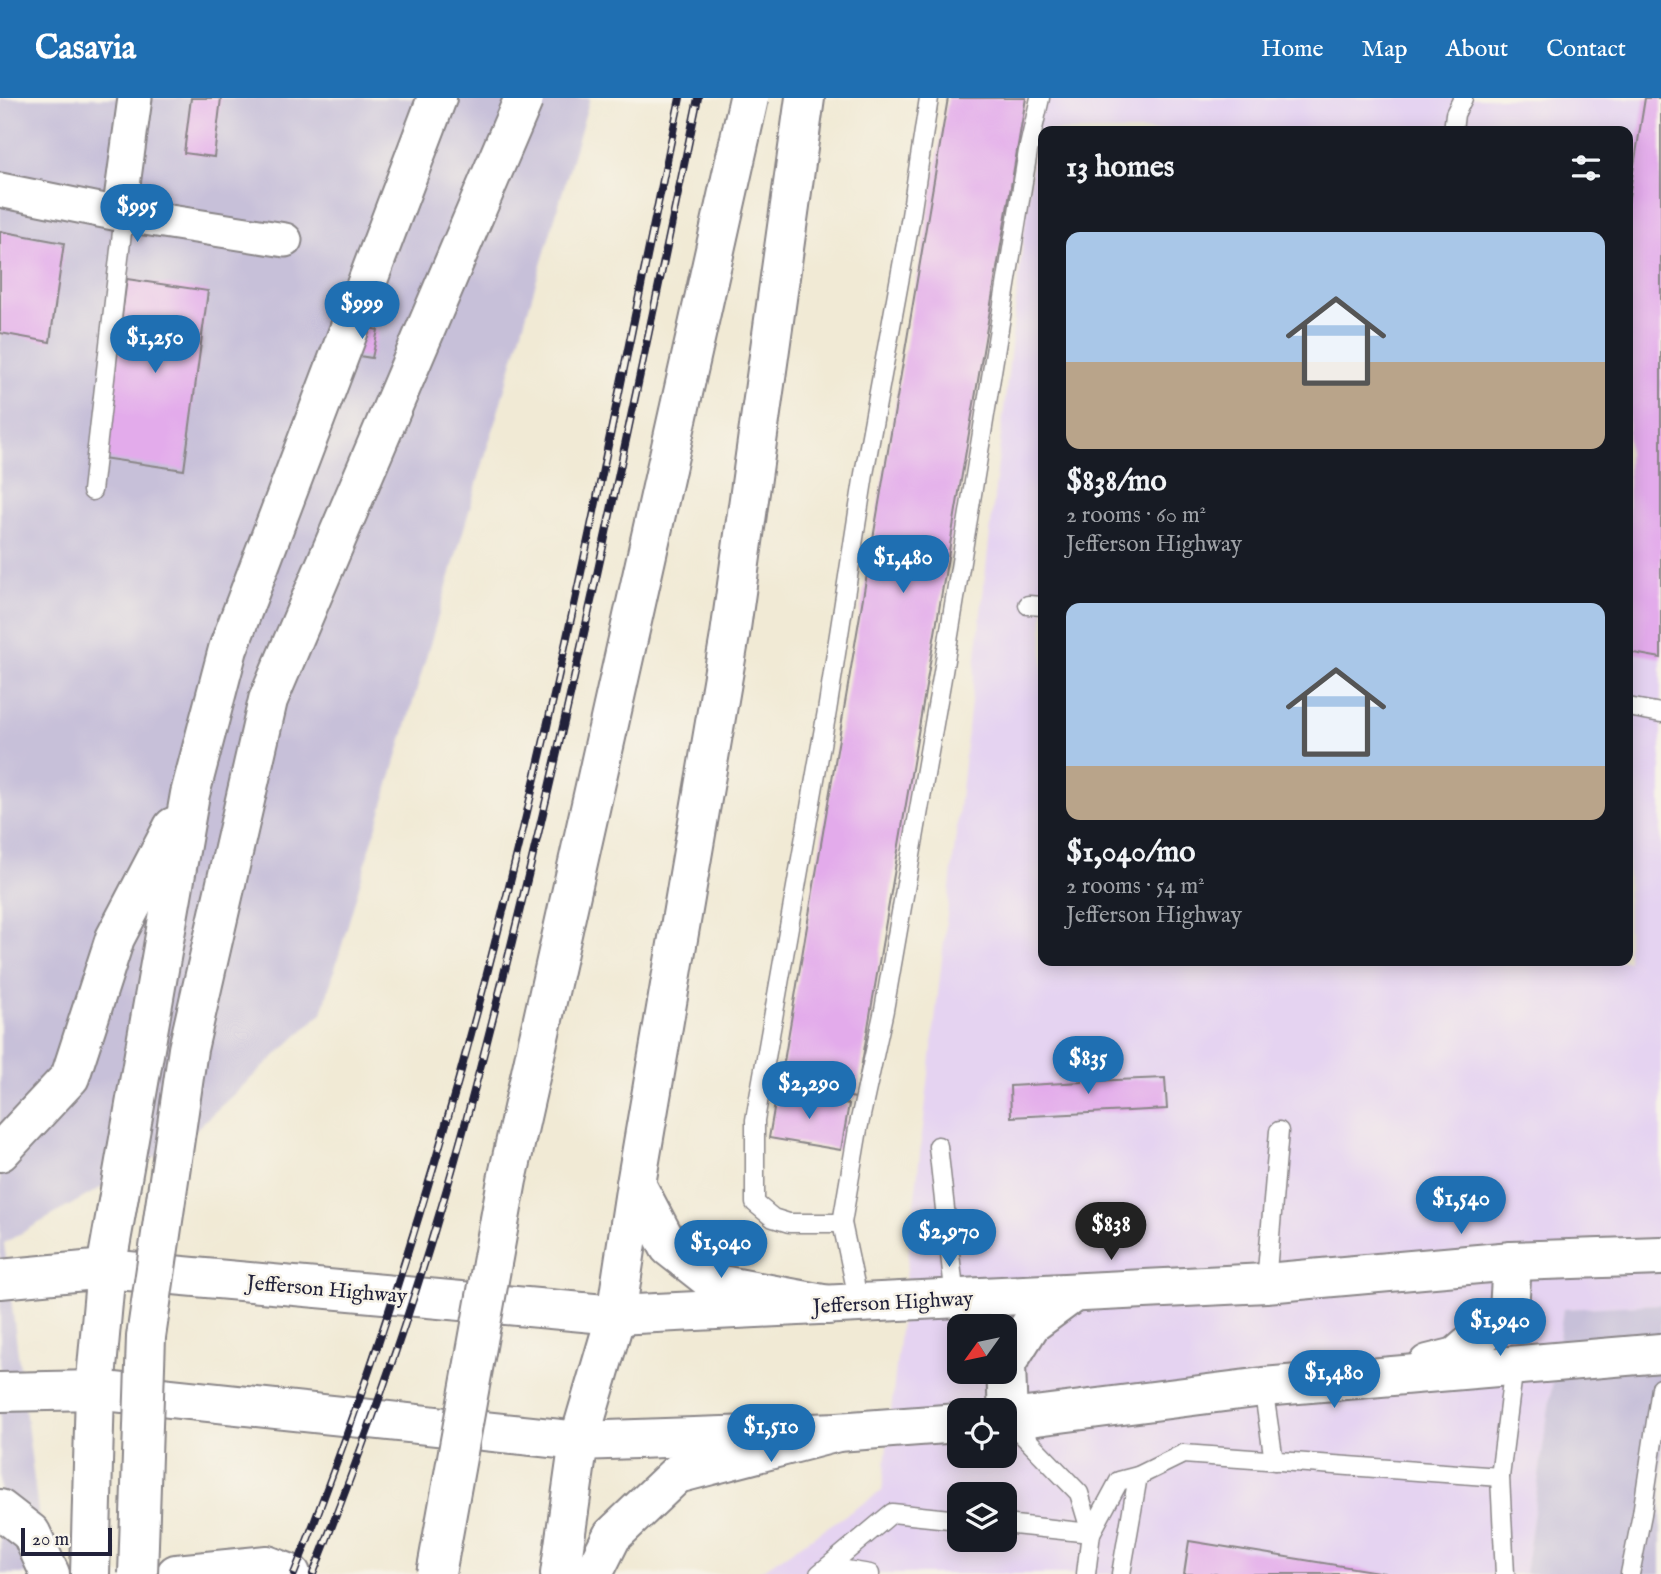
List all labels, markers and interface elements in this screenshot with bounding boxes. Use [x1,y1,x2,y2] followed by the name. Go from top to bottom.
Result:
[35,28,136,70] text: Casavia
[1261,34,1324,65] text: Home
[1362,34,1408,65] text: Map
[1446,34,1508,65] text: About
[1546,34,1626,65] text: Contact
[1066,149,1174,187] text: 13 homes
[1567,149,1605,187] icon: filters
[96,184,178,244] pin: $995
[116,192,158,221] text: $995
[1273,278,1399,404] icon: home
[321,282,403,341] pin: $999
[341,289,383,318] text: $999
[98,316,212,375] pin: $1,250
[126,323,184,352] text: $1,250
[1066,463,1167,501] text: $838/mo
[1066,501,1206,530] text: 2 rooms · 60 m²
[1066,530,1242,559] text: Jefferson Highway
[846,536,960,595] pin: $1,480
[873,543,933,572] text: $1,480
[1273,649,1399,775] icon: home
[1066,834,1195,872] text: $1,040/mo
[1066,872,1205,901] text: 2 rooms · 54 m²
[1066,901,1242,930] text: Jefferson Highway
[1047,1037,1129,1096] pin: $835
[1069,1044,1107,1073] text: $835
[752,1062,866,1121] pin: $2,290
[778,1069,840,1098] text: $2,290
[1404,1176,1518,1236] pin: $1,540
[1432,1184,1490,1213] text: $1,540
[1070,1202,1152,1262] pin: $838
[892,1210,1006,1269] pin: $2,970
[1091,1210,1131,1239] text: $838
[918,1217,980,1246] text: $2,970
[664,1220,778,1280] pin: $1,040
[690,1228,752,1257] text: $1,040
[244,1270,409,1311] street label: Jefferson Highway
[810,1286,975,1321] street label: Jefferson Highway
[1443,1298,1557,1358] pin: $1,940
[1470,1306,1530,1335] text: $1,940
[947,1314,1017,1384] north arrow
[947,1314,1017,1552] map controls
[1277,1350,1391,1410] pin: $1,480
[1304,1358,1364,1387] text: $1,480
[947,1398,1017,1468] button: locate
[714,1404,828,1464] pin: $1,510
[743,1412,799,1441] text: $1,510
[947,1482,1017,1552] button: layers
[21,1525,112,1557] scale bar
[32,1528,69,1552] text: 20 m

